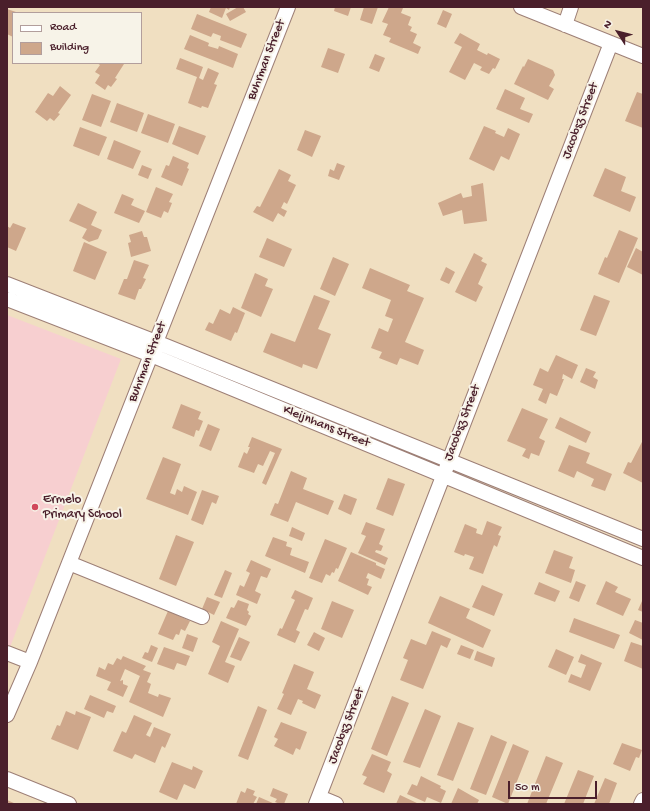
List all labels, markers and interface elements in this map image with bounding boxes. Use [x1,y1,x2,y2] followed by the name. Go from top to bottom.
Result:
[12,12,142,64] legend
[598,12,638,52] north arrow
[245,18,289,102] street label: Buhrman Street
[601,19,615,31] text: N
[50,21,76,35] text: Road
[50,41,89,55] text: Building
[559,81,603,161] street label: Jacobsz Street
[126,320,170,404] street label: Buhrman Street
[441,383,485,463] street label: Jacobsz Street
[280,402,372,452] street label: Kleijnhans Street
[43,492,122,523] place label: Ermelo Primary School
[30,502,40,512] marker: Ermelo Primary School
[325,686,369,766] street label: Jacobsz Street
[510,773,599,799] scale bar
[515,781,540,795] text: 50 m

